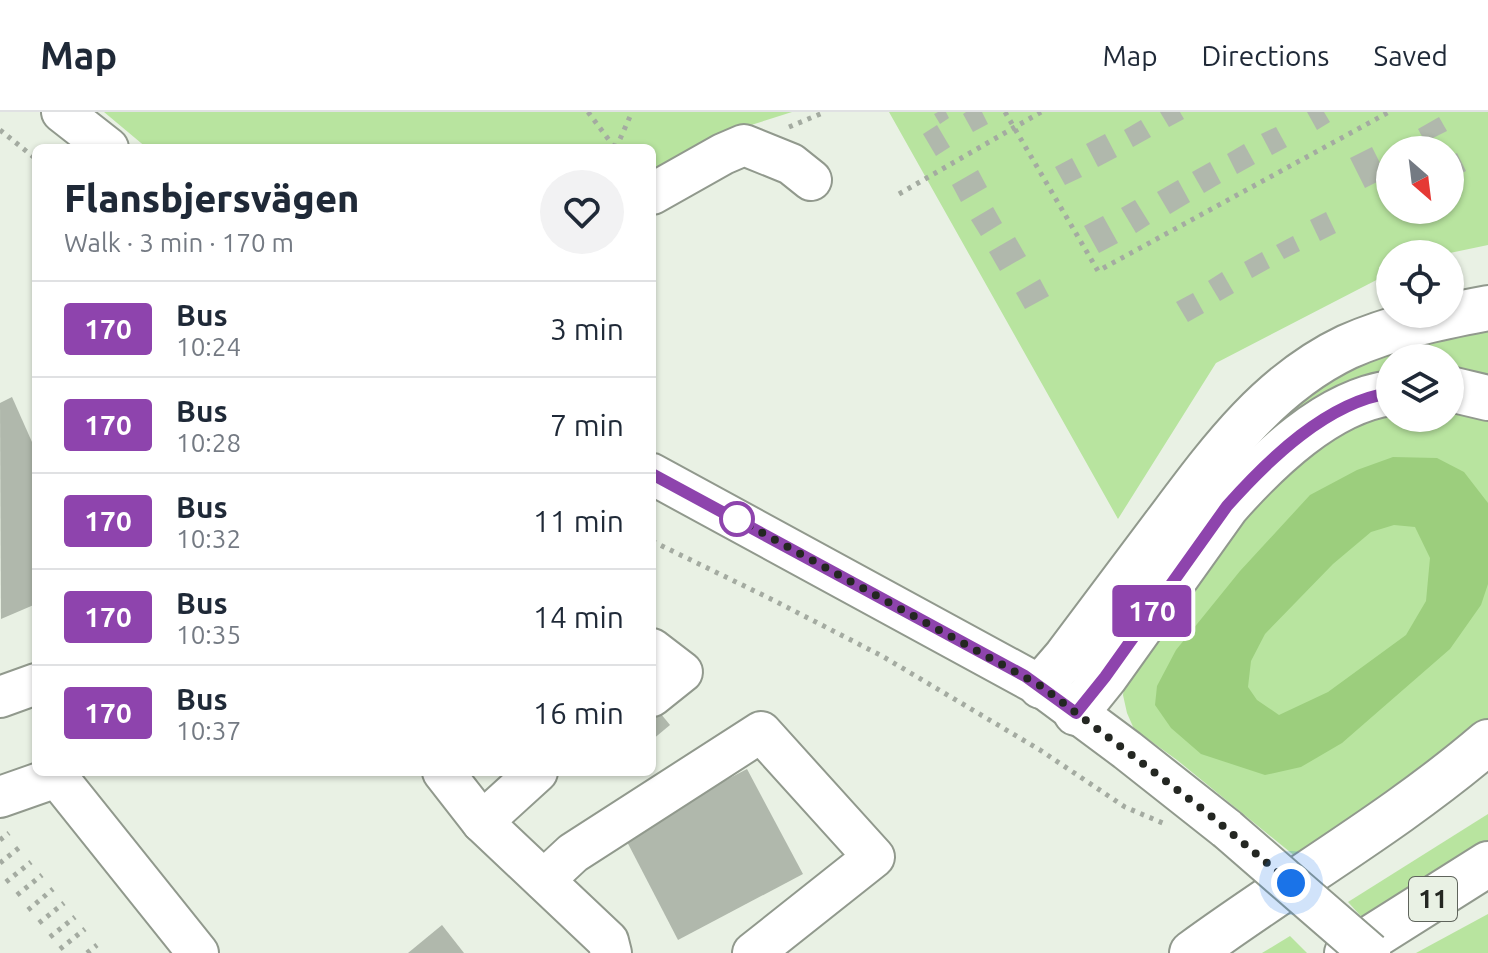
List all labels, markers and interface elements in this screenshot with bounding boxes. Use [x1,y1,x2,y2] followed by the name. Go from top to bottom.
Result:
[40,34,117,76] text: Map
[1102,40,1158,71] text: Map
[1202,40,1329,71] text: Directions
[1373,40,1448,71] text: Saved
[1376,136,1464,224] north arrow
[1376,136,1464,432] map controls
[540,170,624,254] button: heart
[64,177,360,219] text: Flansbjersvägen
[64,228,294,257] text: Walk · 3 min · 170 m
[1376,240,1464,328] button: locate
[176,298,228,332] text: Bus
[550,312,624,346] text: 3 min
[84,313,132,344] text: 170
[176,332,241,361] text: 10:24
[1376,344,1464,432] button: layers
[176,394,228,428] text: Bus
[550,408,624,442] text: 7 min
[84,409,132,440] text: 170
[176,428,241,457] text: 10:28
[176,490,228,524] text: Bus
[720,502,754,536] unlabelled marker
[533,504,624,538] text: 11 min
[84,505,132,536] text: 170
[176,524,241,553] text: 10:32
[1106,585,1198,637] line badge: 170
[176,586,228,620] text: Bus
[1128,595,1176,626] text: 170
[533,600,624,634] text: 14 min
[84,601,132,632] text: 170
[176,620,241,649] text: 10:35
[176,682,228,716] text: Bus
[533,696,624,730] text: 16 min
[84,697,132,728] text: 170
[176,716,241,745] text: 10:37
[1271,863,1311,903] your location
[1409,877,1457,921] road number: 11

